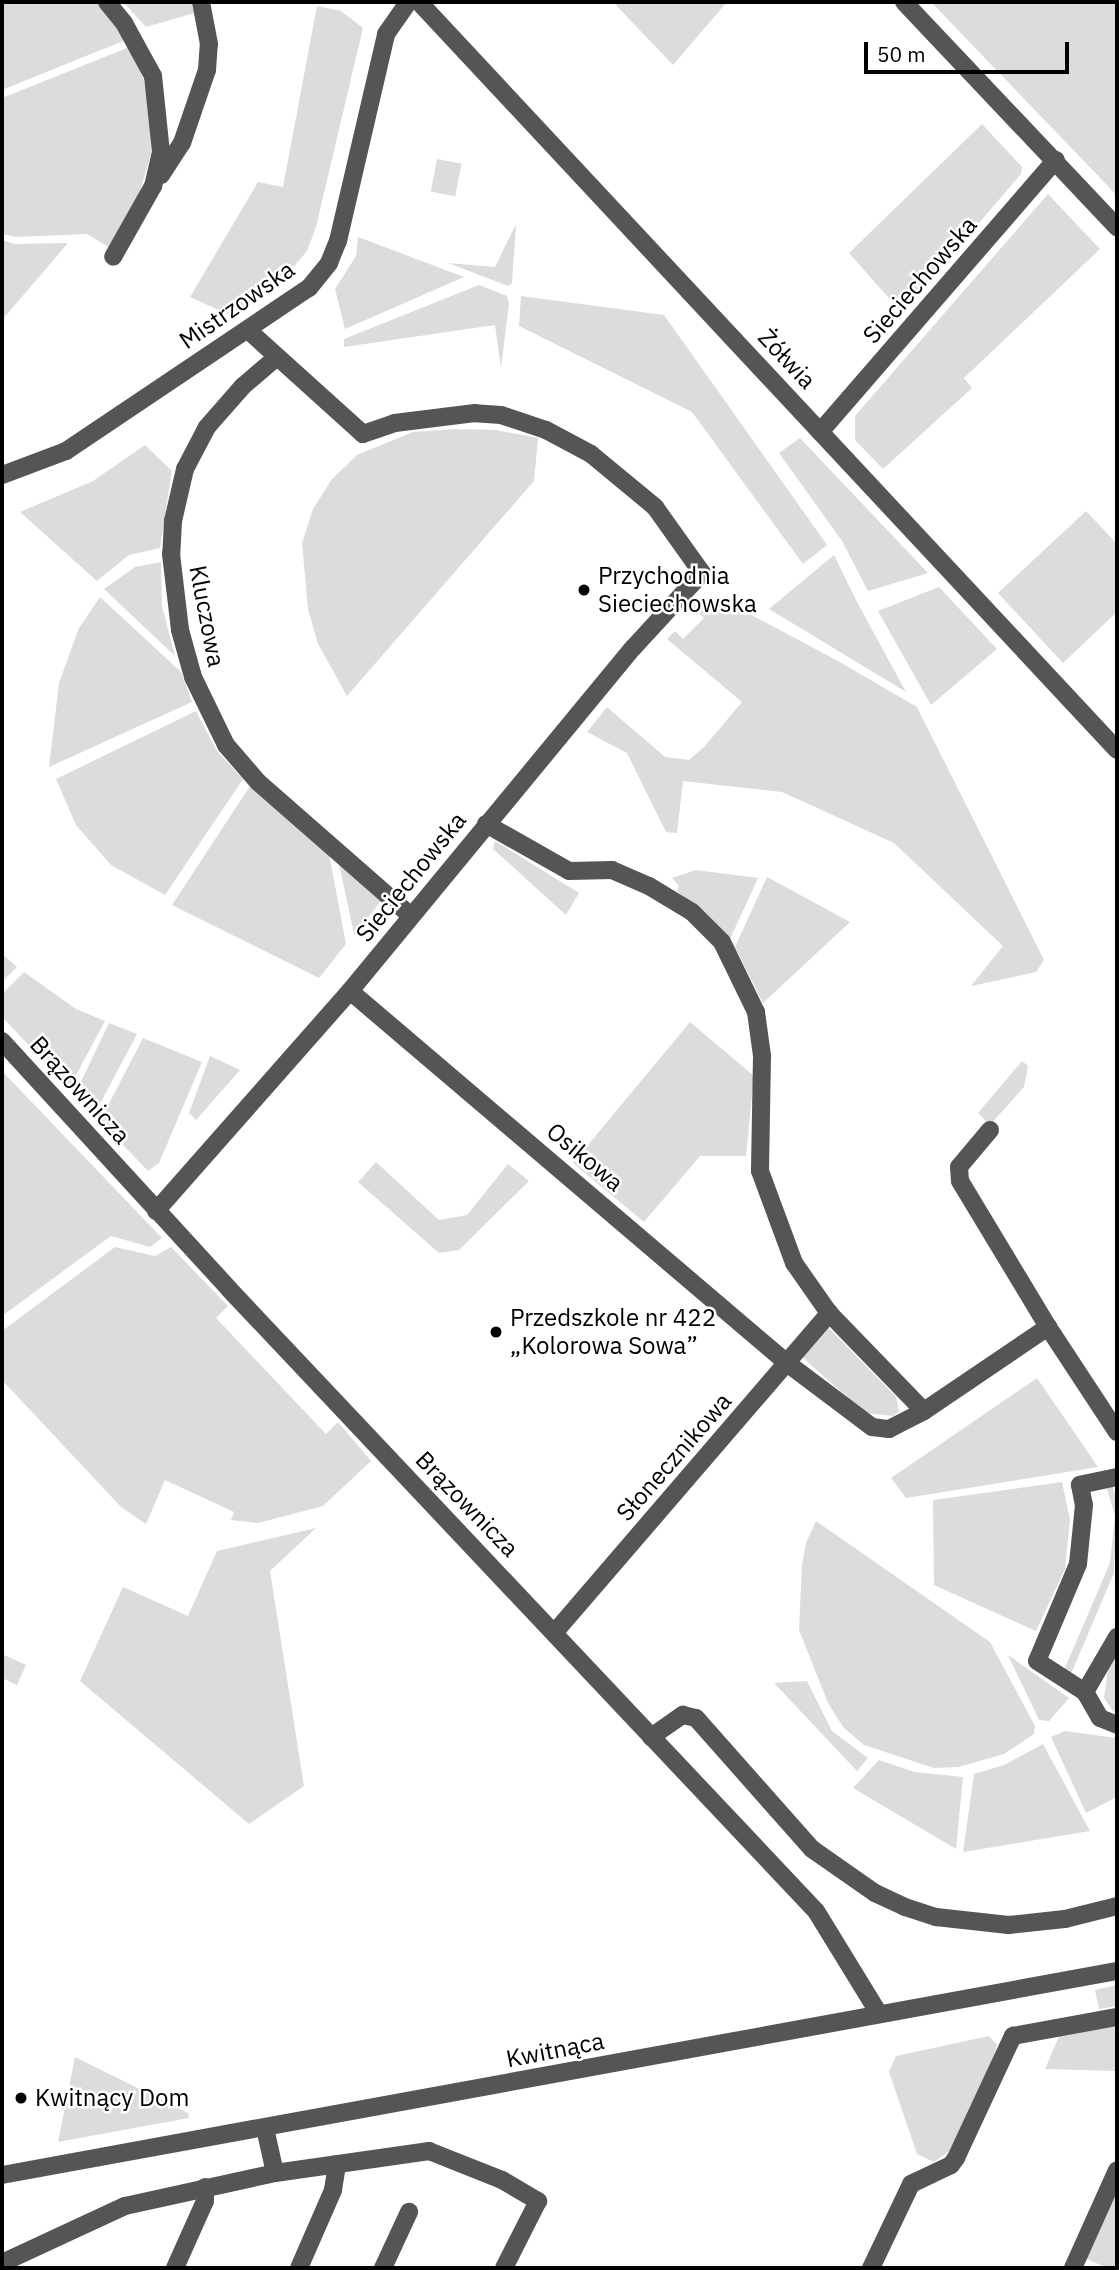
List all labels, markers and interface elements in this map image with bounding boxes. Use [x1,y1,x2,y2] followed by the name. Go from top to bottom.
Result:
[867,28,1072,72] scale bar
[877,40,926,68] text: 50 m
[857,211,983,349] street label: Sieciechowska
[174,255,300,355] street label: Mistrzowska
[752,323,822,395] street label: Żółwia
[598,562,757,618] place label: Przychodnia Sieciechowska
[183,563,231,669] street label: Kluczowa
[576,582,592,598] marker: Przychodnia Sieciechowska
[350,806,472,948] street label: Sieciechowska
[24,1030,136,1150] street label: Brązownicza
[541,1117,629,1197] street label: Osikowa
[510,1304,716,1360] place label: Przedszkole nr 422 „Kolorowa Sowa”
[488,1324,504,1340] marker: Przedszkole nr 422 „Kolorowa Sowa”
[611,1387,737,1527] street label: Słonecznikowa
[410,1445,524,1563] street label: Brązownicza
[504,2026,606,2074] street label: Kwitnąca
[35,2084,189,2112] place label: Kwitnący Dom
[13,2090,29,2106] marker: Kwitnący Dom

